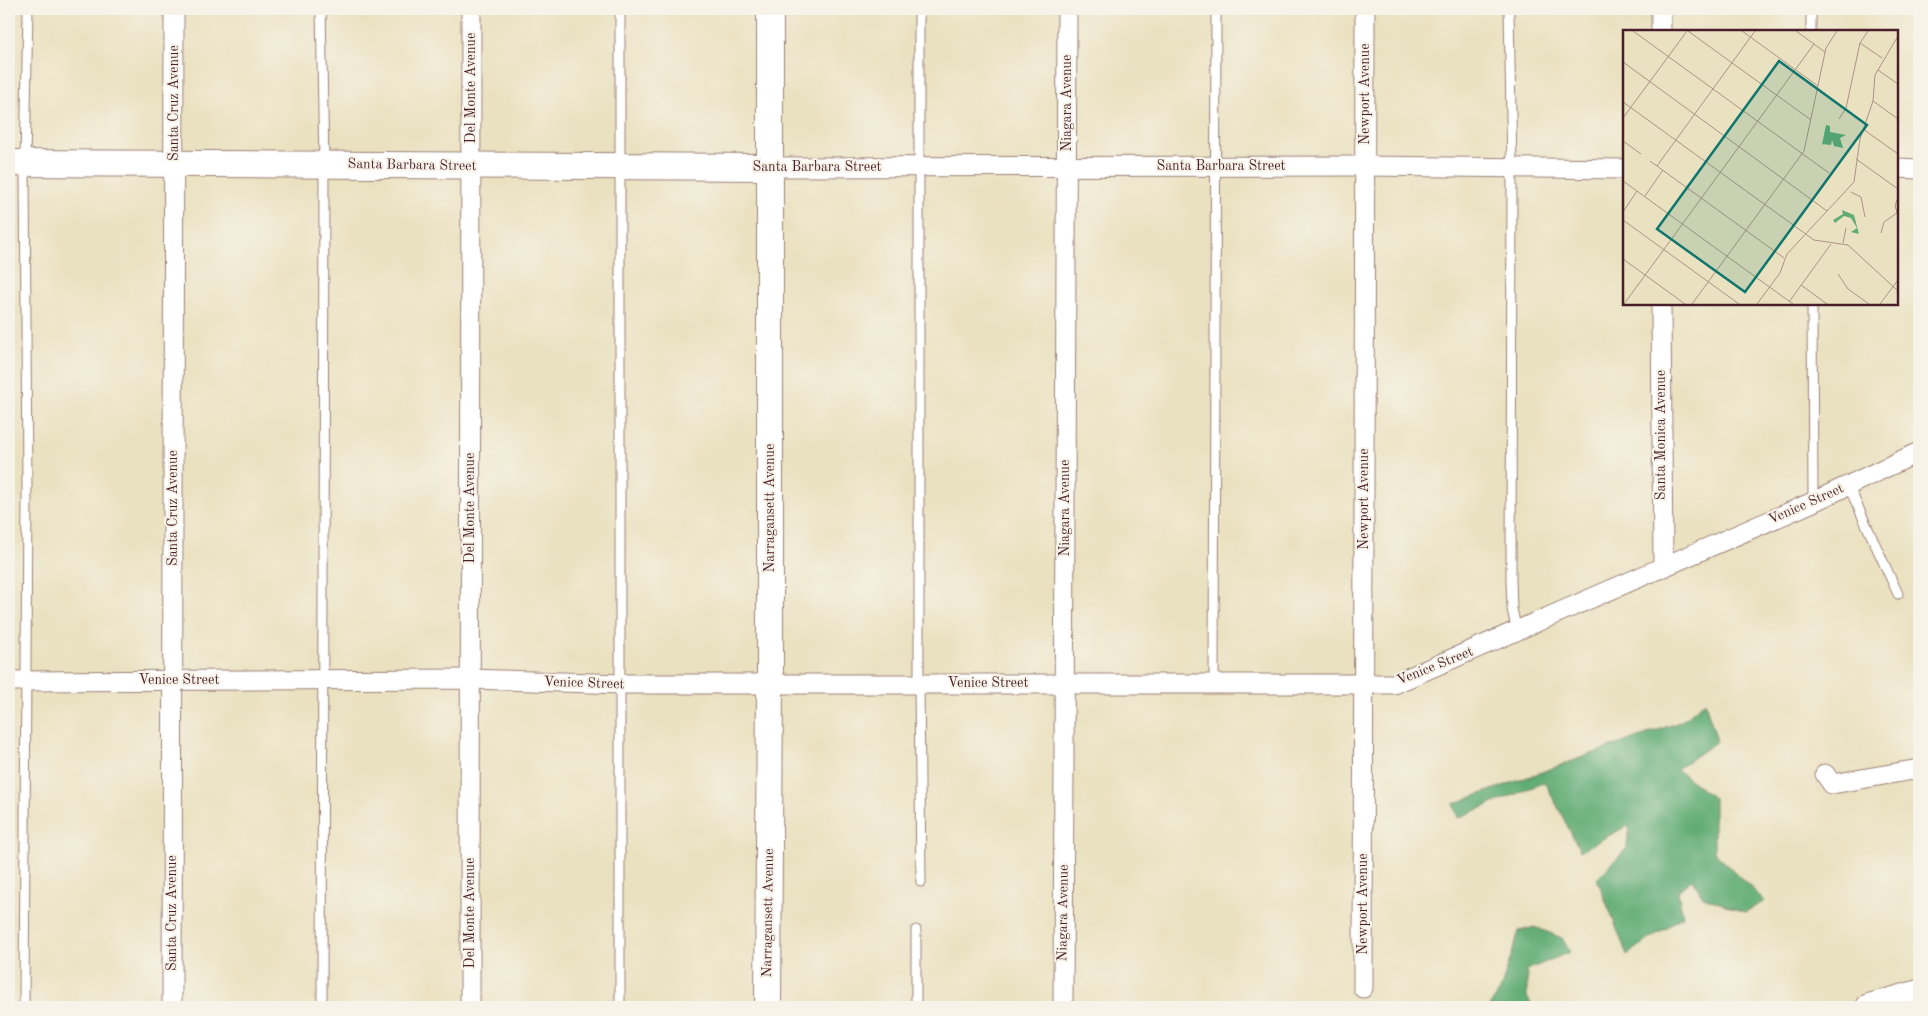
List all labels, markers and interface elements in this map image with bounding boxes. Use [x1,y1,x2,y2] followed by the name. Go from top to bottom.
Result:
[1623,30,1898,305] inset map
[464,32,478,144] street label: Del Monte Avenue
[1358,43,1372,145] street label: Newport Avenue
[167,45,181,161] street label: Santa Cruz Avenue
[1060,55,1074,152] street label: Niagara Avenue
[347,157,477,173] street label: Santa Barbara Street
[1157,159,1286,173] street label: Santa Barbara Street
[753,160,882,174] street label: Santa Barbara Street
[1654,370,1668,500] street label: Santa Monica Avenue
[763,444,777,572] street label: Narragansett Avenue
[1357,448,1371,550] street label: Newport Avenue
[166,450,180,566] street label: Santa Cruz Avenue
[463,452,477,564] street label: Del Monte Avenue
[1058,460,1072,557] street label: Niagara Avenue
[1766,481,1846,527] street label: Venice Street
[1395,644,1475,688] street label: Venice Street
[139,673,220,687] street label: Venice Street
[543,675,625,691] street label: Venice Street
[948,676,1029,690] street label: Venice Street
[760,848,776,978] street label: Narragansett Avenue
[1356,853,1370,955] street label: Newport Avenue
[165,855,179,971] street label: Santa Cruz Avenue
[463,857,477,969] street label: Del Monte Avenue
[1055,864,1071,962] street label: Niagara Avenue

